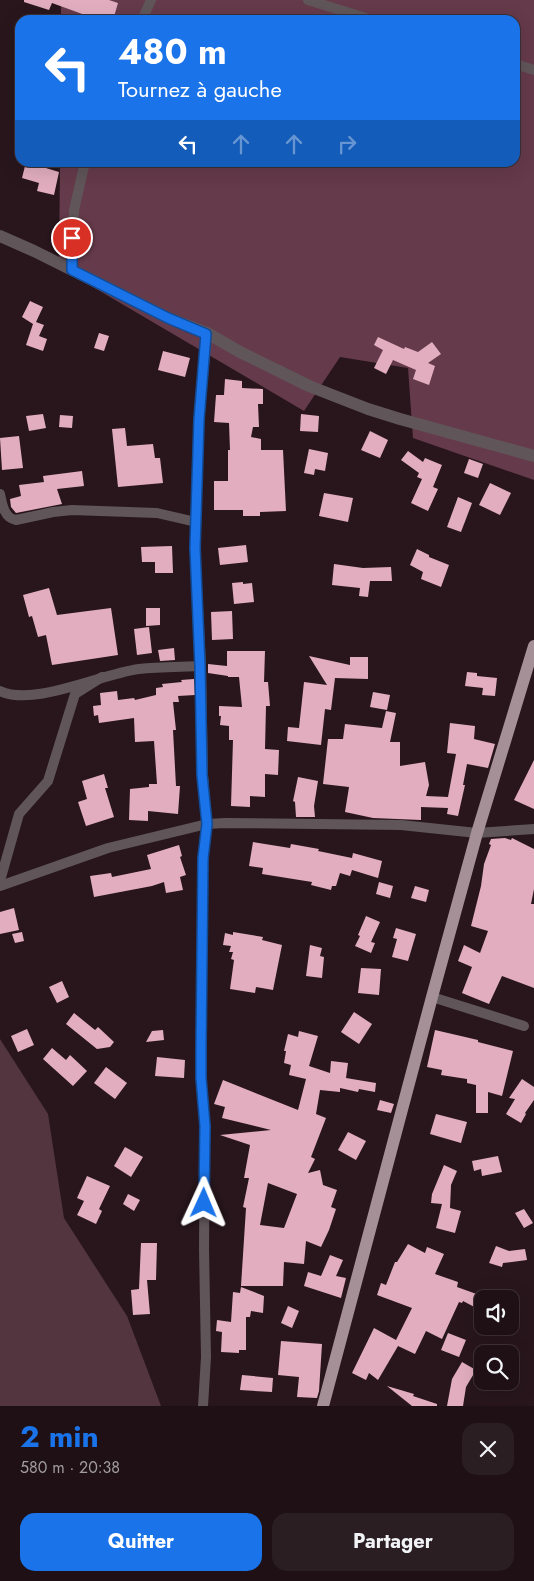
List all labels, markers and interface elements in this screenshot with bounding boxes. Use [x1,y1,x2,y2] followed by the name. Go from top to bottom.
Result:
[118,27,227,77] text: 480 m
[35,35,100,100] icon: left
[118,73,282,105] text: Tournez à gauche
[174,130,202,158] icon: left
[227,130,255,158] icon: ahead
[280,130,308,158] icon: ahead
[333,130,361,158] icon: right
[51,217,93,259] pin
[58,224,86,252] icon: arrive
[177,1176,229,1228] position arrow
[474,1290,519,1390] map controls
[474,1290,519,1335] button: sound
[474,1345,519,1390] button: search
[20,1415,99,1458] text: 2 min
[462,1423,514,1475] button: close
[20,1456,120,1479] text: 580 m · 20:38
[20,1513,262,1571] button: Quitter
[272,1513,514,1571] button: Partager

